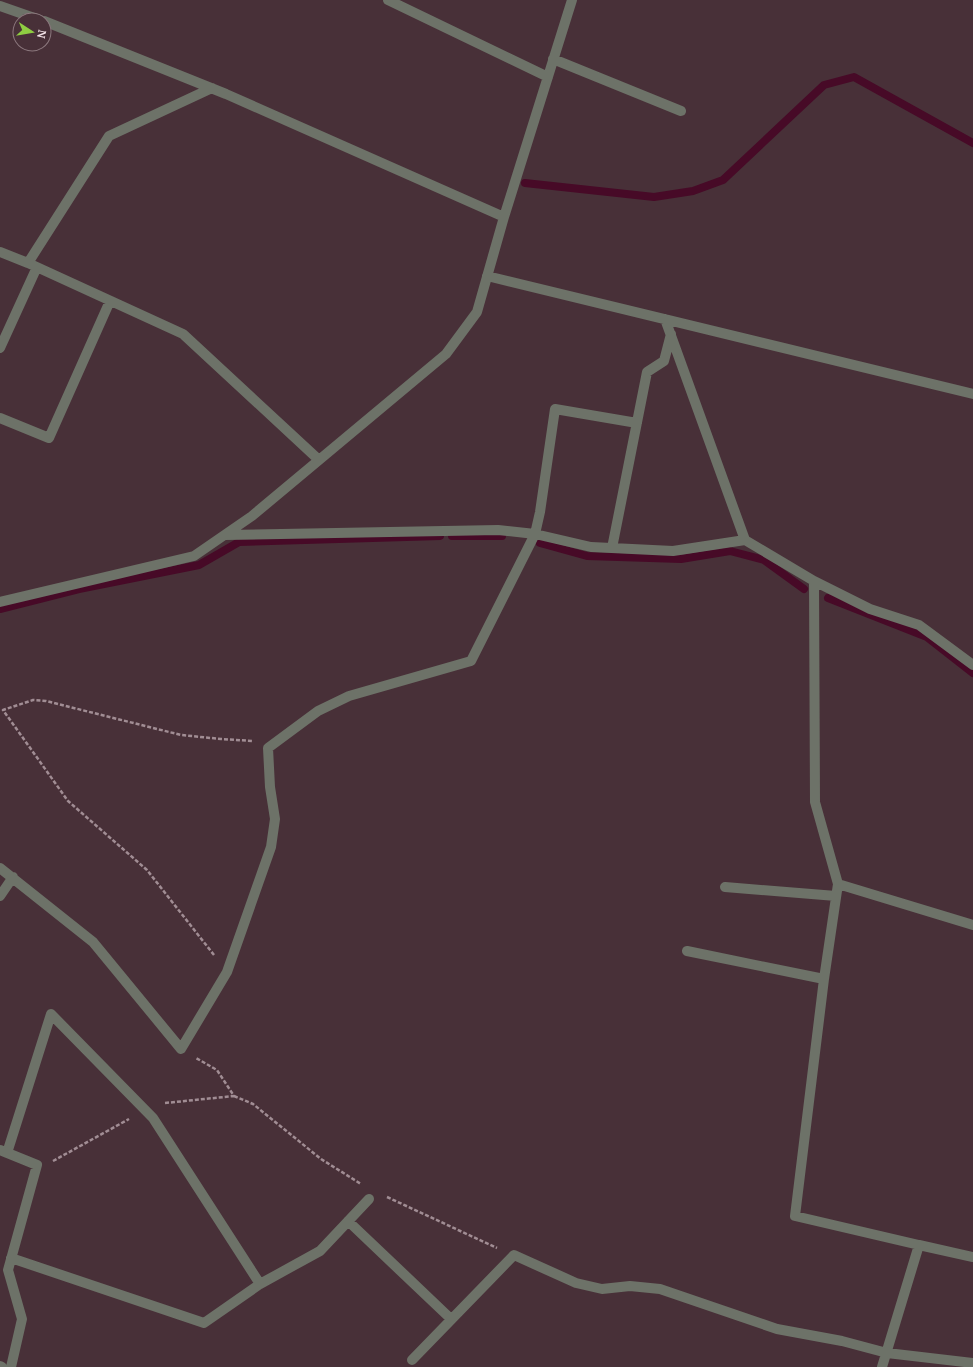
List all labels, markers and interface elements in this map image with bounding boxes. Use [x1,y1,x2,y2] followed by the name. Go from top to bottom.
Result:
[12,12,52,52] north arrow
[34,29,49,40] text: N

